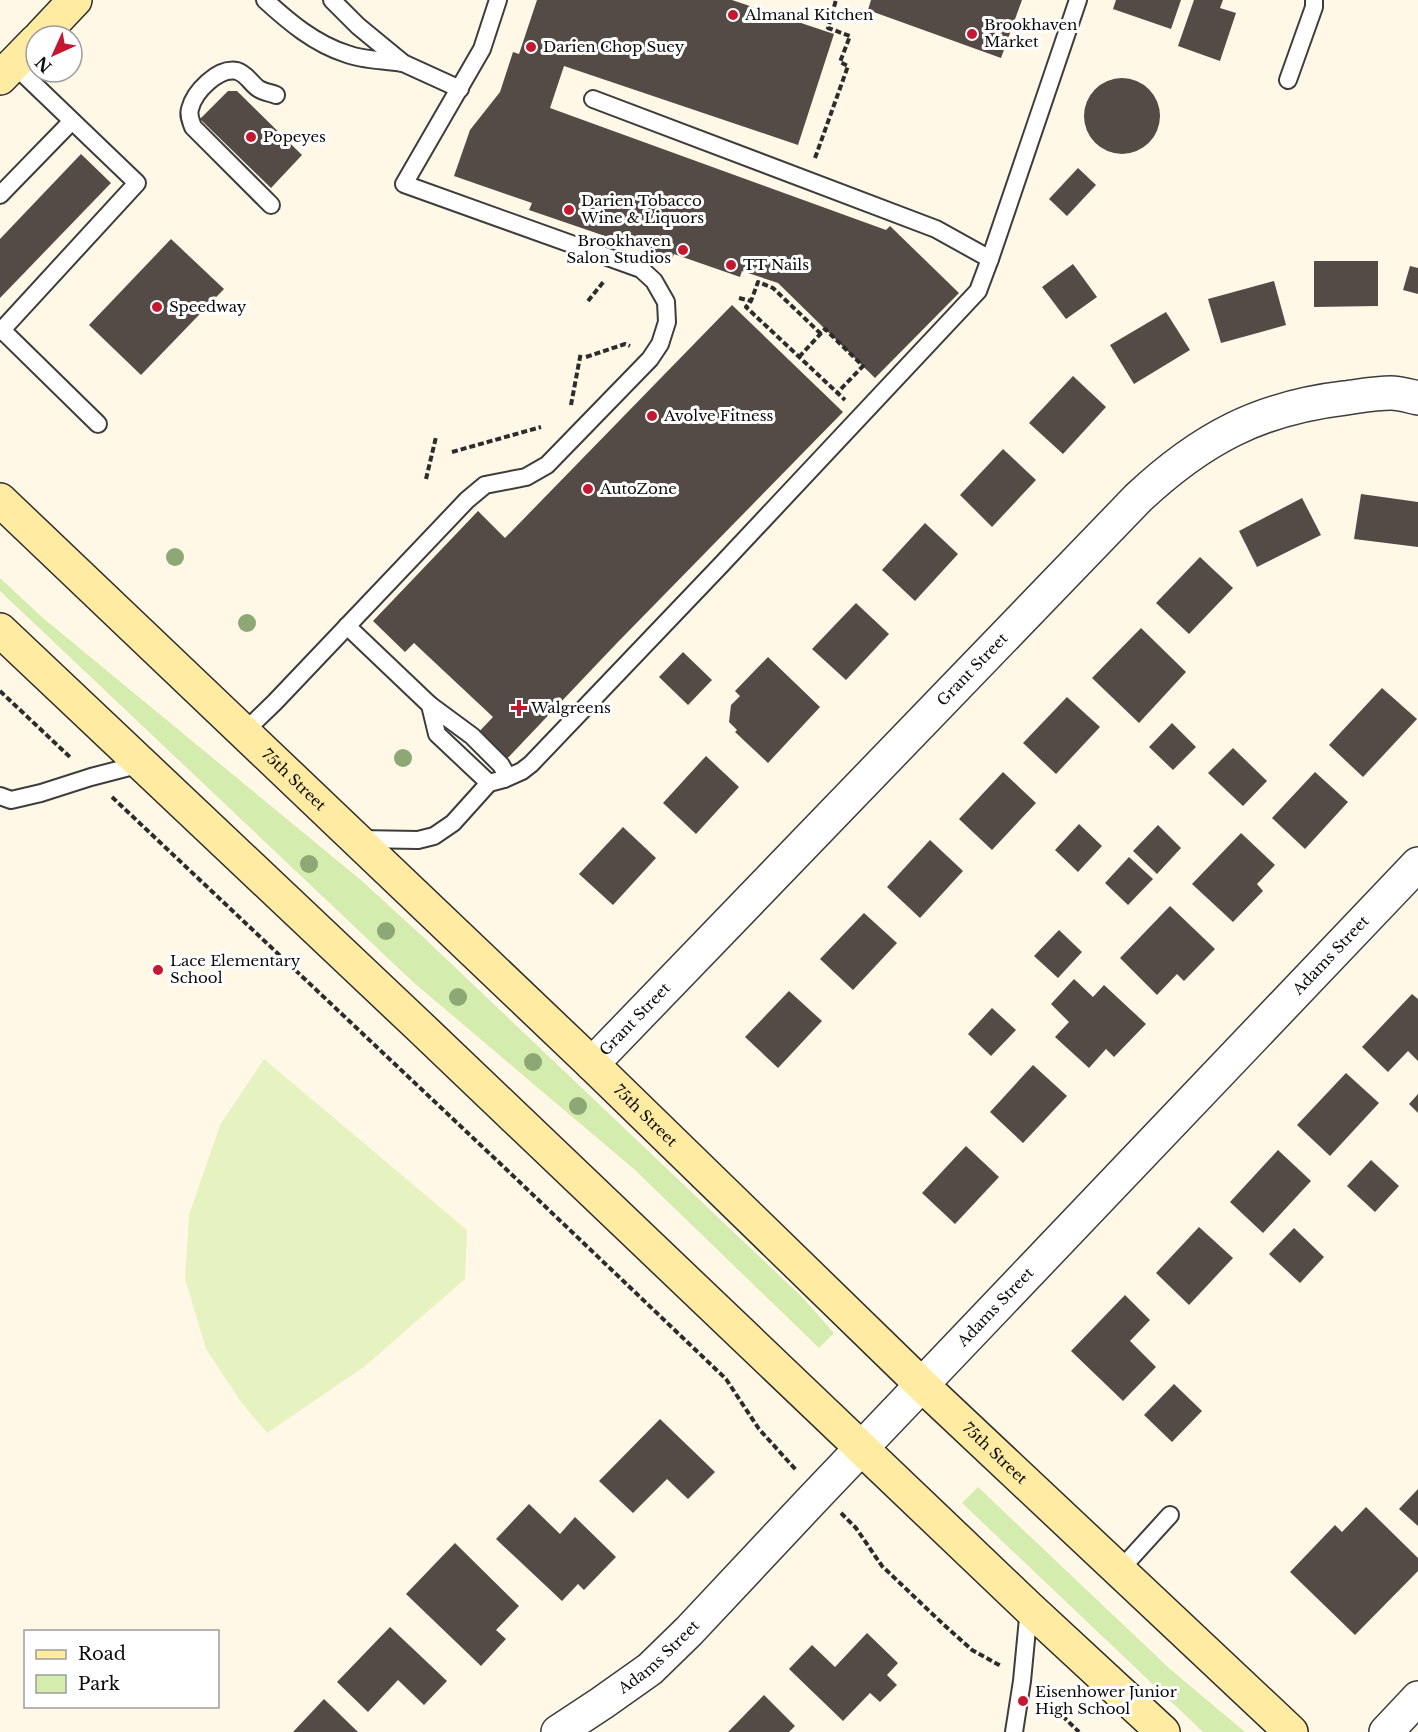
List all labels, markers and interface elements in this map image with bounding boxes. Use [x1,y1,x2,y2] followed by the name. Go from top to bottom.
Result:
[744,5,873,24] place label: Almanal Kitchen
[726,8,740,22] marker: Almanal Kitchen
[984,15,1077,51] place label: Brookhaven Market
[24,24,84,84] north arrow
[965,27,979,41] marker: Brookhaven Market
[543,37,685,56] place label: Darien Chop Suey
[524,40,538,54] marker: Darien Chop Suey
[31,52,56,77] text: N
[263,127,326,146] place label: Popeyes
[244,130,258,144] marker: Popeyes
[580,191,704,227] place label: Darien Tobacco Wine & Liquors
[562,203,576,217] marker: Darien Tobacco Wine & Liquors
[567,231,671,267] place label: Brookhaven Salon Studios
[676,243,690,257] marker: Brookhaven Salon Studios
[743,255,809,274] place label: TT Nails
[724,258,738,272] marker: TT Nails
[169,297,247,316] place label: Speedway
[150,300,164,314] marker: Speedway
[663,406,773,425] place label: Avolve Fitness
[645,409,659,423] marker: Avolve Fitness
[599,479,677,498] place label: AutoZone
[581,482,595,496] marker: AutoZone
[933,629,1012,710] street label: Grant Street
[530,698,611,717] place label: Walgreens
[512,701,526,715] marker: Walgreens
[258,745,331,815] street label: 75th Street
[1288,911,1373,999] street label: Adams Street
[170,951,301,987] place label: Lace Elementary School
[151,963,165,977] marker: Lace Elementary School
[595,978,674,1059] street label: Grant Street
[610,1080,682,1151] street label: 75th Street
[953,1263,1038,1351] street label: Adams Street
[959,1418,1032,1488] street label: 75th Street
[614,1616,703,1698] street label: Adams Street
[24,1630,219,1708] legend
[78,1643,126,1665] text: Road
[78,1673,120,1695] text: Park
[1035,1682,1178,1718] place label: Eisenhower Junior High School
[1016,1694,1030,1708] marker: Eisenhower Junior High School

